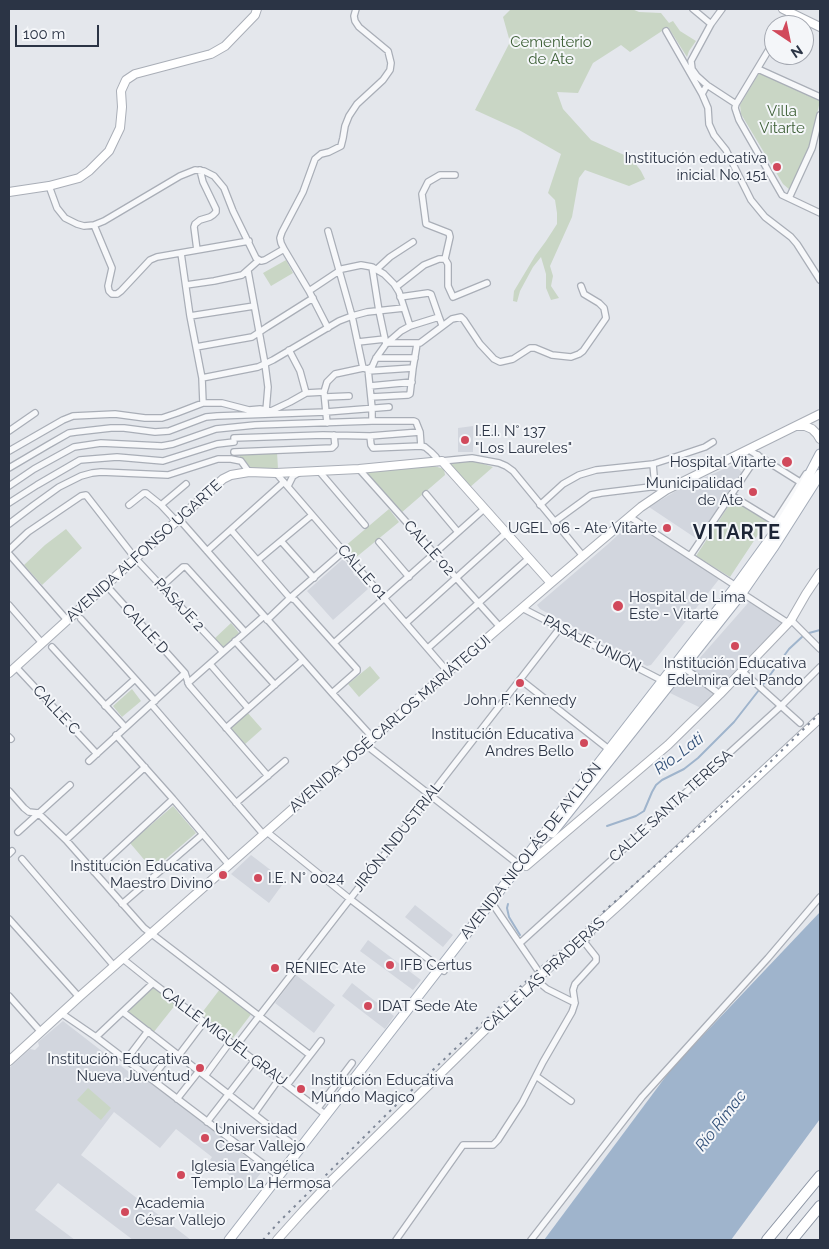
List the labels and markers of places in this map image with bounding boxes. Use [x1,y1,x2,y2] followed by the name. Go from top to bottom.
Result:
[624,149,767,184] place label: Institución educativa inicial No. 151
[771,161,783,173] marker: Institución educativa inicial No. 151
[475,422,572,457] place label: I.E.I. N° 137 "Los Laureles"
[459,434,471,446] marker: I.E.I. N° 137 "Los Laureles"
[670,453,776,471] place label: Hospital Vitarte
[780,455,794,469] marker: Hospital Vitarte
[646,474,743,509] place label: Municipalidad de Ate
[747,486,759,498] marker: Municipalidad de Ate
[508,519,657,537] place label: UGEL 06 - Ate Vitarte
[661,522,673,534] marker: UGEL 06 - Ate Vitarte
[629,588,746,623] place label: Hospital de Lima Este - Vitarte
[611,599,625,613] marker: Hospital de Lima Este - Vitarte
[729,640,741,652] marker: Institución Educativa Edelmira del Pando
[664,654,806,689] place label: Institución Educativa Edelmira del Pando
[514,677,526,689] marker: John F. Kennedy
[463,691,577,709] place label: John F. Kennedy
[431,725,574,760] place label: Institución Educativa Andres Bello
[578,737,590,749] marker: Institución Educativa Andres Bello
[70,857,213,892] place label: Institución Educativa Maestro Divino
[217,869,229,881] marker: Institución Educativa Maestro Divino
[268,869,344,887] place label: I.E. N° 0024
[252,872,264,884] marker: I.E. N° 0024
[400,956,472,974] place label: IFB Certus
[285,959,366,977] place label: RENIEC Ate
[384,959,396,971] marker: IFB Certus
[269,962,281,974] marker: RENIEC Ate
[378,997,478,1015] place label: IDAT Sede Ate
[362,1000,374,1012] marker: IDAT Sede Ate
[47,1050,190,1085] place label: Institución Educativa Nueva Juventud
[194,1062,206,1074] marker: Institución Educativa Nueva Juventud
[311,1071,454,1106] place label: Institución Educativa Mundo Magico
[295,1083,307,1095] marker: Institución Educativa Mundo Magico
[215,1120,305,1155] place label: Universidad Cesar Vallejo
[199,1132,211,1144] marker: Universidad Cesar Vallejo
[191,1157,331,1192] place label: Iglesia Evangélica Templo La Hermosa
[175,1169,187,1181] marker: Iglesia Evangélica Templo La Hermosa
[135,1194,225,1229] place label: Academia César Vallejo
[119,1206,131,1218] marker: Academia César Vallejo

